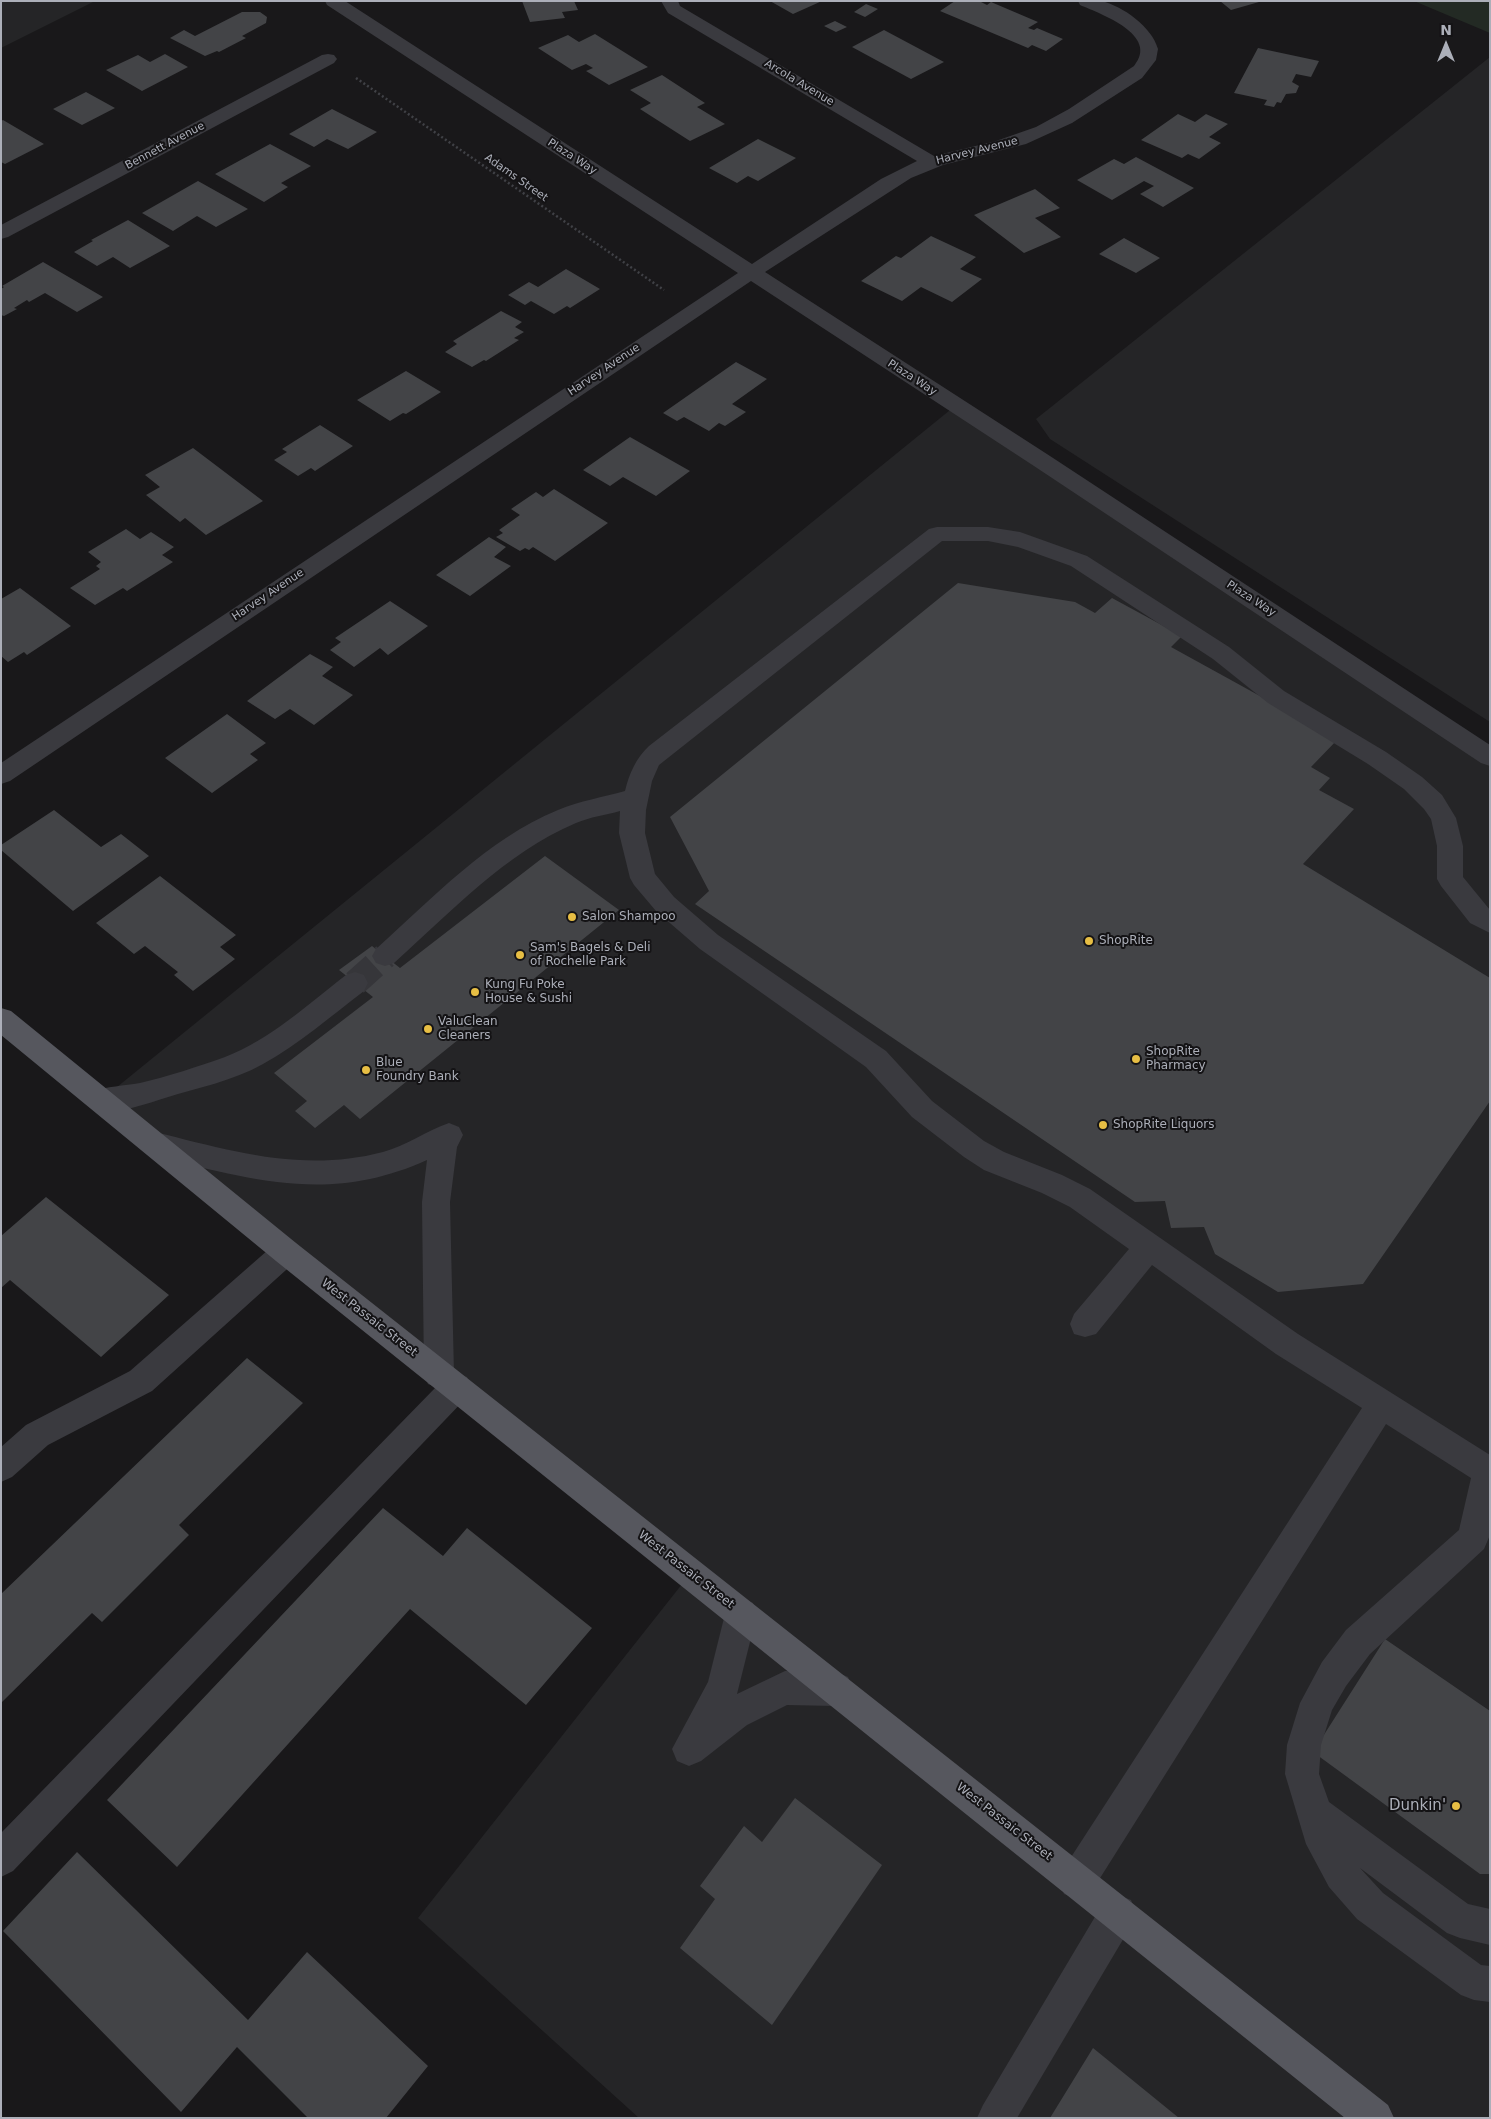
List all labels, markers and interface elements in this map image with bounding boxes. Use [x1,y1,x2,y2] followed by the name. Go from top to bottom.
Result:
[1421,20,1471,70] north arrow
[1440,22,1452,38] text: N
[762,57,836,109] street label: Arcola Avenue
[123,120,207,172] street label: Bennett Avenue
[935,134,1019,168] street label: Harvey Avenue
[545,136,599,178] street label: Plaza Way
[482,151,550,205] street label: Adams Street
[566,341,642,399] street label: Harvey Avenue
[885,357,939,399] street label: Plaza Way
[230,566,306,624] street label: Harvey Avenue
[1224,578,1278,620] street label: Plaza Way
[582,910,676,924] place label: Salon Shampoo
[566,911,578,923] marker: Salon Shampoo
[1099,934,1153,948] place label: ShopRite
[1083,935,1095,947] marker: ShopRite
[530,941,650,969] place label: Sam's Bagels & Deli of Rochelle Park
[514,949,526,961] marker: Sam's Bagels & Deli of Rochelle Park
[485,978,572,1006] place label: Kung Fu Poke House & Sushi
[469,986,481,998] marker: Kung Fu Poke House & Sushi
[438,1015,498,1043] place label: ValuClean Cleaners
[422,1023,434,1035] marker: ValuClean Cleaners
[1146,1045,1206,1073] place label: ShopRite Pharmacy
[1130,1053,1142,1065] marker: ShopRite Pharmacy
[376,1056,459,1084] place label: Blue Foundry Bank
[360,1064,372,1076] marker: Blue Foundry Bank
[1113,1118,1215,1132] place label: ShopRite Liquors
[1097,1119,1109,1131] marker: ShopRite Liquors
[318,1276,420,1360] street label: West Passaic Street
[635,1528,737,1612] street label: West Passaic Street
[953,1780,1055,1864] street label: West Passaic Street
[1389,1797,1446,1815] place label: Dunkin'
[1450,1800,1462,1812] marker: Dunkin'

